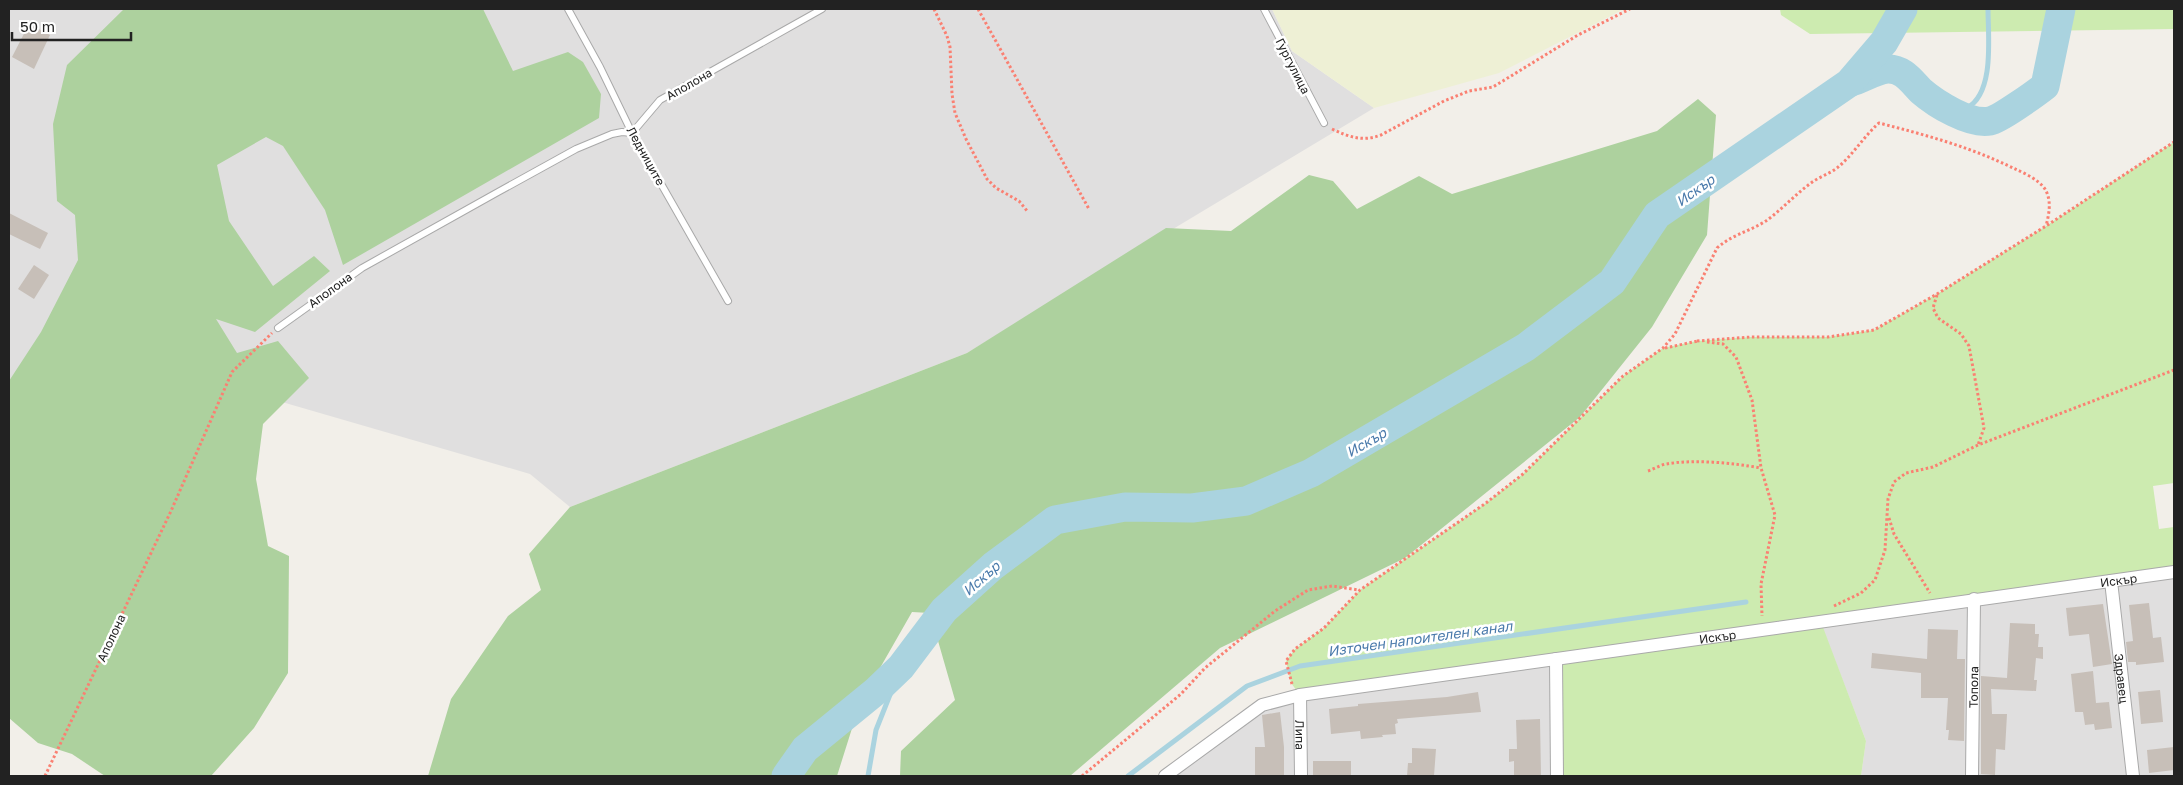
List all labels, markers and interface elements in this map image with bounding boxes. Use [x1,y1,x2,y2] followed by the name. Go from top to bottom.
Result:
[12,10,131,42] scale bar
[20,17,55,35] text: 50 m
[1273,36,1313,96] street label: Гургулица
[663,65,715,103] street label: Аполона
[624,124,668,188] street label: Ледниците
[1672,170,1719,209] water label: Искър
[305,269,355,311] street label: Аполона
[1343,423,1390,460] water label: Искър
[959,556,1004,599] water label: Искър
[2099,570,2138,590] street label: Искър
[94,612,128,664] street label: Аполона
[1327,617,1514,659] water label: Източен напоителен канал
[1698,626,1737,646] street label: Искър
[2112,653,2132,705] street label: Здравец
[1965,666,1981,708] street label: Топола
[1293,720,1308,750] street label: Липа

